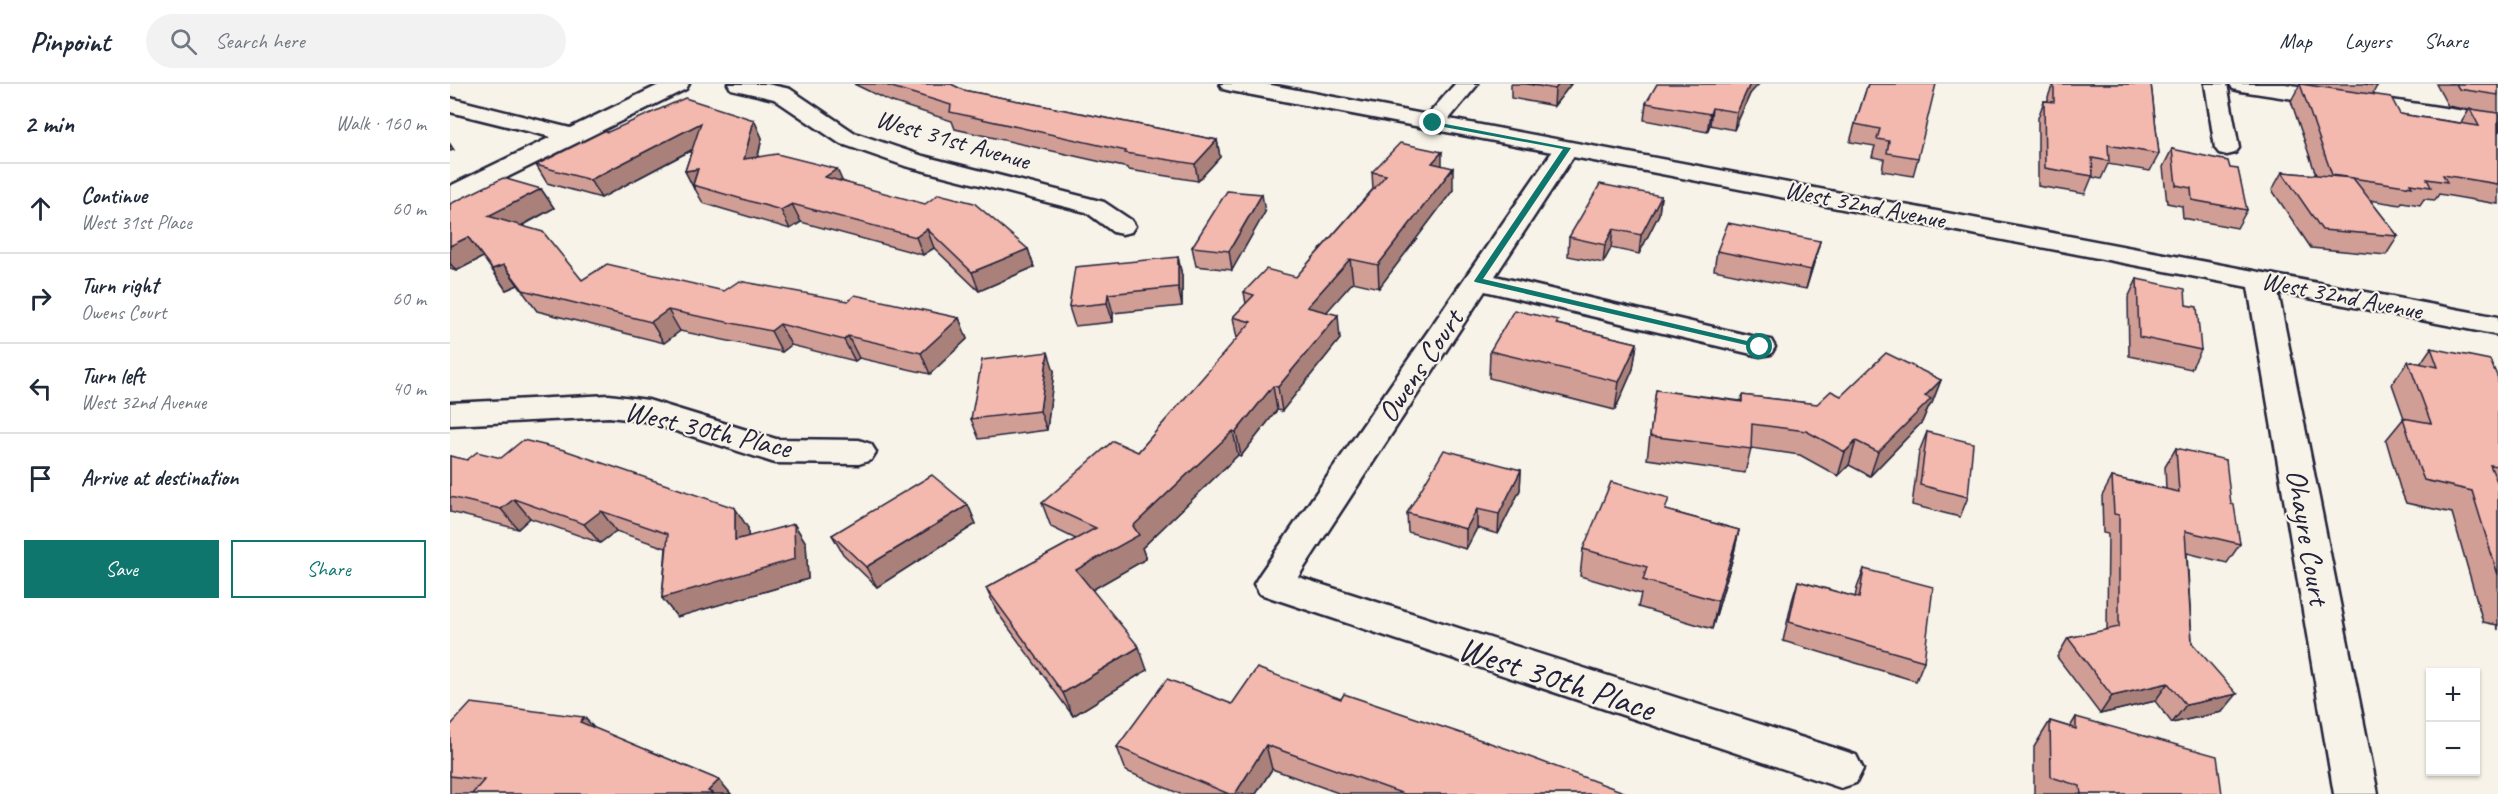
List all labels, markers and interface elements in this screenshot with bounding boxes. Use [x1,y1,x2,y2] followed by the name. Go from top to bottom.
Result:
[146,14,566,68] search box
[30,24,110,59] text: Pinpoint
[167,25,200,58] icon: search
[215,27,305,55] text: Search here
[2279,28,2312,54] text: Map
[2345,28,2391,54] text: Layers
[2424,28,2468,54] text: Share
[872,102,1035,178] street label: West 31st Avenue
[24,107,74,140] text: 2 min
[1419,109,1445,135] route end
[336,111,426,136] text: Walk · 160 m
[1782,173,1949,237] street label: West 32nd Avenue
[81,182,147,210] text: Continue
[24,192,57,225] icon: ahead
[392,196,426,221] text: 60 m
[81,210,192,235] text: West 31st Place
[2259,264,2426,328] street label: West 32nd Avenue
[81,272,158,300] text: Turn right
[24,282,57,315] icon: right
[392,286,426,311] text: 60 m
[81,300,166,325] text: Owens Court
[1368,300,1473,430] street label: Owens Court
[1746,333,1772,359] route start
[81,362,145,390] text: Turn left
[24,372,57,405] icon: left
[392,376,426,401] text: 40 m
[81,390,206,415] text: West 32nd Avenue
[621,391,797,467] street label: West 30th Place
[24,462,57,495] icon: arrive
[81,464,238,492] text: Arrive at destination
[2277,466,2339,611] street label: Ohayre Court
[24,540,219,598] button: Save
[231,540,426,598] button: Share
[1453,625,1663,732] street label: West 30th Place
[2426,668,2480,776] map controls
[2426,668,2480,722] button: +
[2426,722,2480,776] button: −

